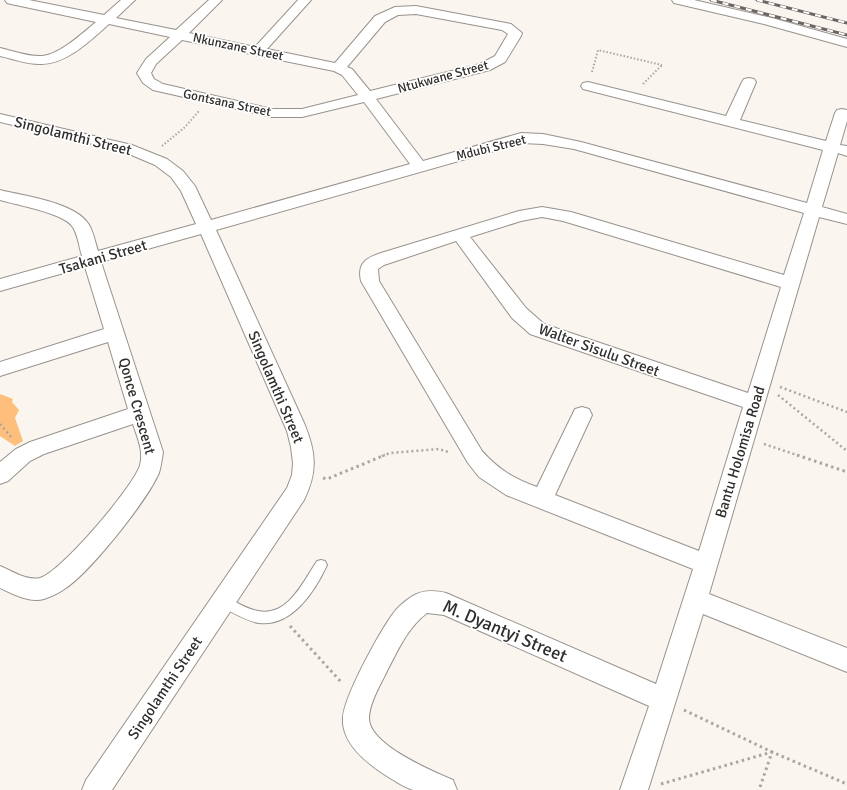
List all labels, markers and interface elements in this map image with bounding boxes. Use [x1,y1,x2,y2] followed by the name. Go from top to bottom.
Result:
[191,30,285,64] street label: Nkunzane Street
[396,57,491,97] street label: Ntukwane Street
[182,86,273,120] street label: Gontsana Street
[13,113,133,159] street label: Singolamthi Street
[454,131,528,164] street label: Mdubi Street
[57,236,149,278] street label: Tsakani Street
[536,320,662,380] street label: Walter Sisulu Street
[244,328,308,446] street label: Singolamthi Street
[115,356,159,456] street label: Qonce Crescent
[711,384,769,520] street label: Bantu Holomisa Road
[440,595,570,667] street label: M. Dyantyi Street
[124,633,206,743] street label: Singolamthi Street

